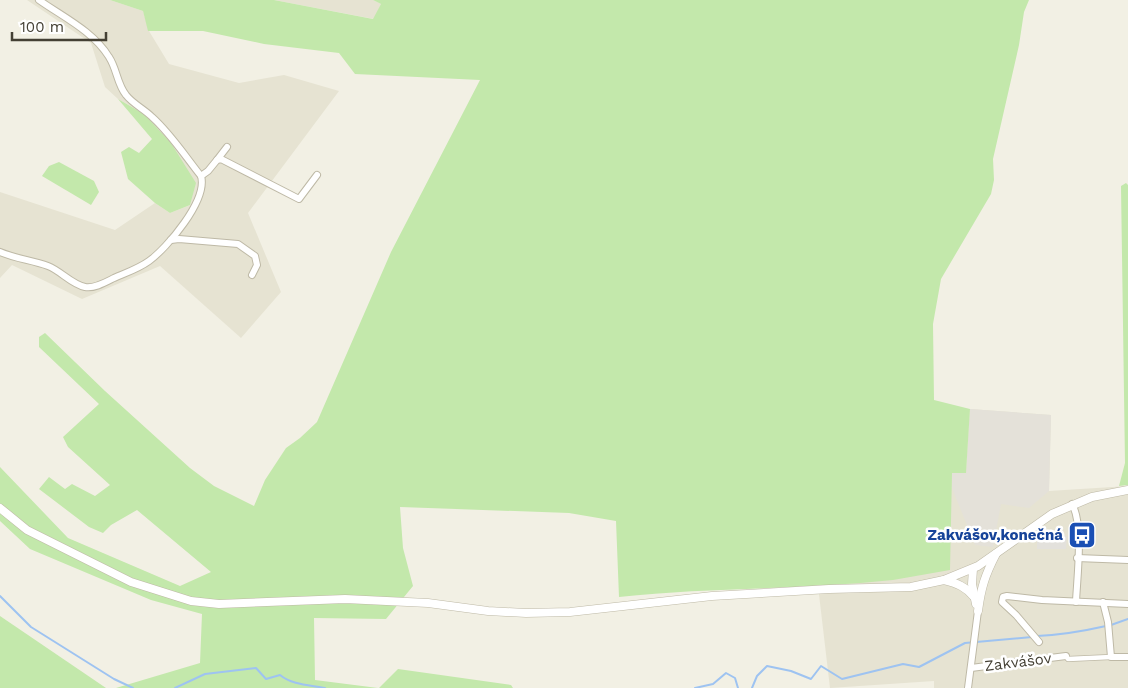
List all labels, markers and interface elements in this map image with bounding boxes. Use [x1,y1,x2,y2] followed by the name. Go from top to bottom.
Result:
[12,10,106,42] scale bar
[20,18,64,36] text: 100 m
[1067,520,1097,550] bus stop icon: Zakvášov,konečná
[928,526,1063,544] place label: Zakvášov,konečná
[984,649,1053,675] street label: Zakvášov

